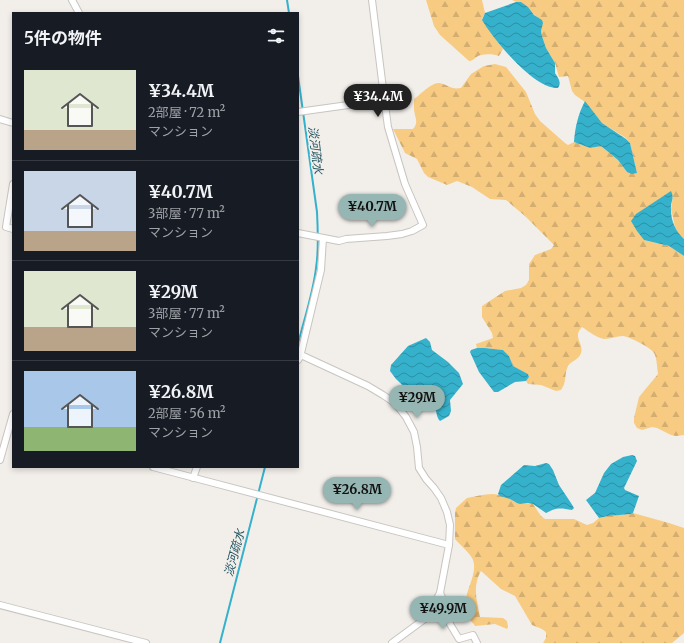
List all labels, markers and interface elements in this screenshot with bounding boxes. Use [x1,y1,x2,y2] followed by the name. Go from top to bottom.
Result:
[265,25,287,47] icon: filters
[24,27,102,49] text: 5件の物件
[148,80,214,102] text: ¥34.4M
[345,84,411,118] pin: ¥34.4M
[56,86,104,134] icon: home
[353,88,403,105] text: ¥34.4M
[148,104,225,121] text: 2部屋 · 72 m²
[148,123,213,140] text: マンション
[306,125,327,177] water label: 淡河疏水
[148,181,213,203] text: ¥40.7M
[56,187,104,235] icon: home
[339,194,405,228] pin: ¥40.7M
[347,198,397,215] text: ¥40.7M
[148,205,225,222] text: 3部屋 · 77 m²
[148,224,213,241] text: マンション
[148,281,198,303] text: ¥29M
[56,287,104,335] icon: home
[148,305,225,322] text: 3部屋 · 77 m²
[148,324,213,341] text: マンション
[148,381,214,403] text: ¥26.8M
[393,385,441,419] pin: ¥29M
[56,387,104,435] icon: home
[398,389,436,406] text: ¥29M
[148,405,226,422] text: 2部屋 · 56 m²
[148,424,213,441] text: マンション
[324,477,390,511] pin: ¥26.8M
[332,481,382,498] text: ¥26.8M
[221,526,248,578] water label: 淡河疏水
[410,596,476,630] pin: ¥49.9M
[419,600,467,617] text: ¥49.9M

